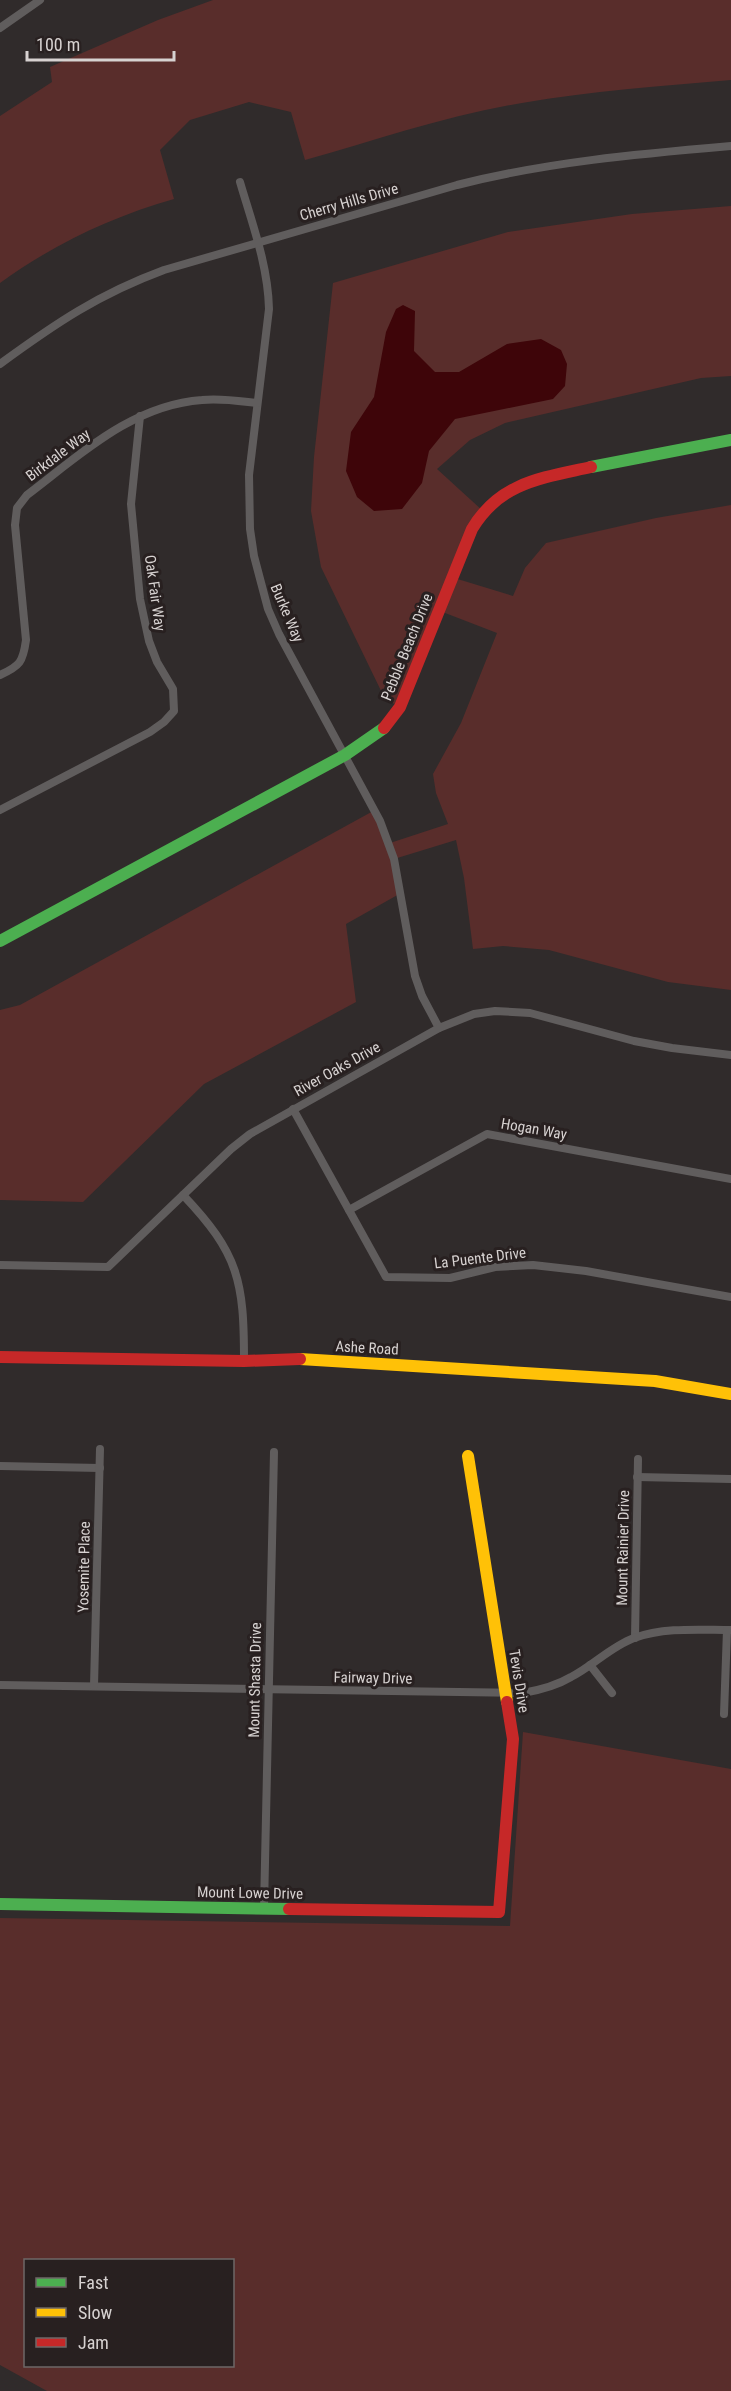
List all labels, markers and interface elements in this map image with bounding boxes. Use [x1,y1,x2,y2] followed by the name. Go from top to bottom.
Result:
[27,24,174,62] scale bar
[36,34,80,55] text: 100 m
[298,179,400,225] street label: Cherry Hills Drive
[22,425,94,485] street label: Birkdale Way
[141,554,169,632] street label: Oak Fair Way
[267,581,307,645] street label: Burke Way
[377,591,437,703] street label: Pebble Beach Drive
[291,1038,383,1100] street label: River Oaks Drive
[500,1114,568,1144] street label: Hogan Way
[433,1243,527,1273] street label: La Puente Drive
[335,1337,399,1359] street label: Ashe Road
[613,1490,633,1606] street label: Mount Rainier Drive
[74,1521,94,1613] street label: Yosemite Place
[245,1622,265,1738] street label: Mount Shasta Drive
[505,1648,533,1714] street label: Tevis Drive
[333,1668,413,1688] street label: Fairway Drive
[197,1883,303,1903] street label: Mount Lowe Drive
[24,2259,234,2367] legend
[78,2272,109,2293] text: Fast
[78,2302,113,2323] text: Slow
[78,2332,109,2353] text: Jam

